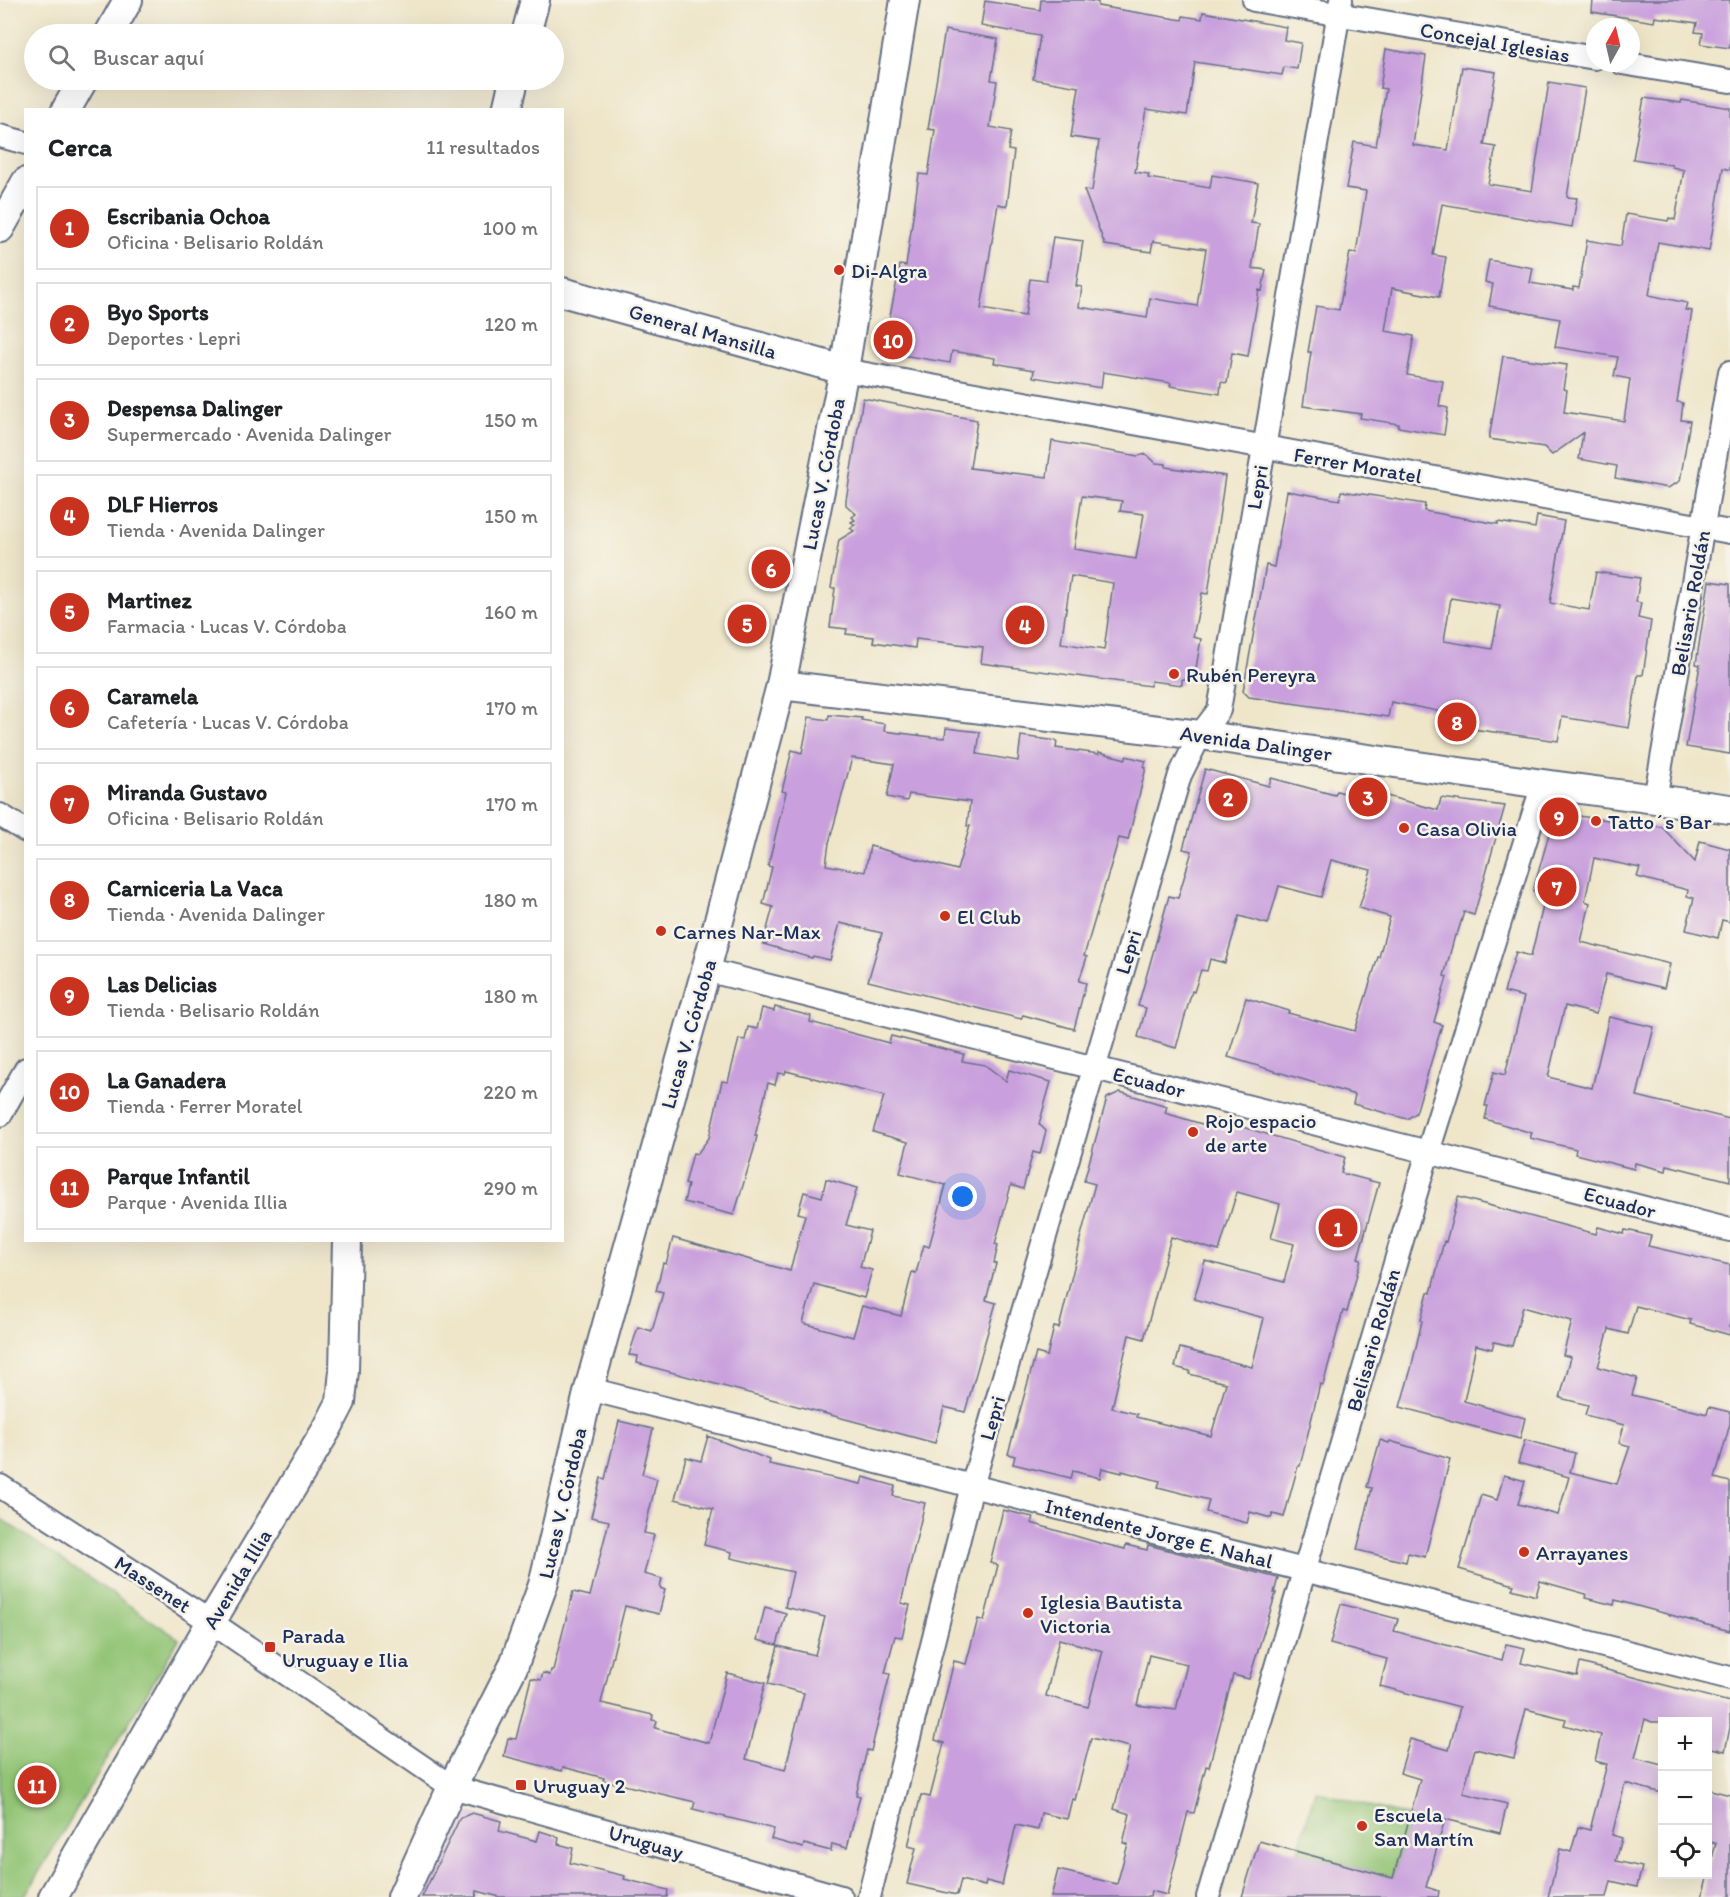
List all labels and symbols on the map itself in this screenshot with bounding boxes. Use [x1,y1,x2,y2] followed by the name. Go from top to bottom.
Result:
[1418,17,1572,67] street label: Concejal Iglesias
[1586,18,1640,72] north arrow
[851,258,927,283] place label: Di-Algra
[832,263,846,277] marker: Di-Algra
[626,298,780,364] street label: General Mansilla
[874,318,912,362] pin: 10
[796,396,850,552] street label: Lucas V. Córdoba
[1292,441,1424,489] street label: Ferrer Moratel
[1241,463,1273,511] street label: Lepri
[1665,528,1715,678] street label: Belisario Roldán
[752,546,790,592] pin: 6
[728,602,766,646] pin: 5
[1006,602,1044,648] pin: 4
[1186,662,1316,687] place label: Rubén Pereyra
[1167,667,1181,681] marker: Rubén Pereyra
[1438,700,1476,744] pin: 8
[1178,720,1334,766] street label: Avenida Dalinger
[1348,774,1388,820] pin: 3
[1208,776,1248,820] pin: 2
[1540,794,1578,840] pin: 9
[1608,809,1712,834] place label: Tatto´s Bar
[1589,814,1603,828] marker: Tatto´s Bar
[1416,816,1517,841] place label: Casa Olivia
[1397,821,1411,835] marker: Casa Olivia
[1538,864,1576,910] pin: 7
[957,904,1021,929] place label: El Club
[938,909,952,923] marker: El Club
[673,919,821,944] place label: Carnes Nar-Max
[654,924,668,938] marker: Carnes Nar-Max
[1109,927,1147,977] street label: Lepri
[655,956,721,1112] street label: Lucas V. Córdoba
[1110,1061,1188,1103] street label: Ecuador
[1205,1108,1316,1157] place label: Rojo espacio de arte
[1186,1125,1200,1139] marker: Rojo espacio de arte
[1581,1180,1659,1224] street label: Ecuador
[948,1182,977,1211] your location
[1318,1206,1358,1250] pin: 1
[1341,1266,1405,1414] street label: Belisario Roldán
[974,1393,1010,1443] street label: Lepri
[532,1425,592,1581] street label: Lucas V. Córdoba
[1042,1493,1276,1573] street label: Intendente Jorge E. Nahal
[197,1525,277,1633] street label: Avenida Illia
[1536,1540,1628,1565] place label: Arrayanes
[1517,1545,1531,1559] marker: Arrayanes
[110,1550,196,1618] street label: Massenet
[1040,1589,1182,1638] place label: Iglesia Bautista Victoria
[1021,1606,1035,1620] marker: Iglesia Bautista Victoria
[282,1623,408,1672] place label: Parada Uruguay e Ilia
[263,1640,277,1654] marker: Parada Uruguay e Ilia
[18,1762,57,1808] pin: 11
[533,1773,626,1798] place label: Uruguay 2
[514,1778,528,1792] marker: Uruguay 2
[1374,1802,1474,1851] place label: Escuela San Martín
[606,1819,686,1865] street label: Uruguay
[1355,1819,1369,1833] marker: Escuela San Martín

